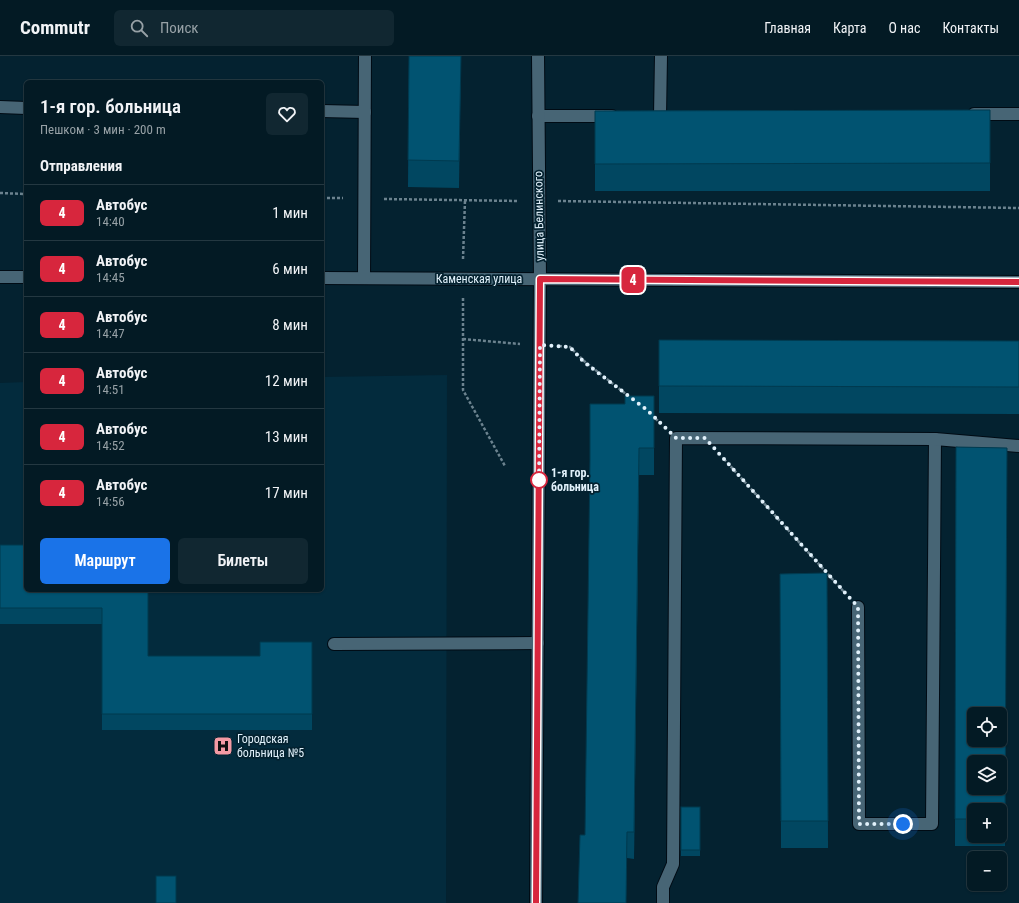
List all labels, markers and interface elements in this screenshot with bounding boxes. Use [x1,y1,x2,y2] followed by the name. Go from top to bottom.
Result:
[114,10,394,46] search box
[20,16,90,39] text: Commutr
[128,17,150,39] icon: search
[160,19,199,37] text: Поиск
[764,20,811,36] text: Главная
[833,20,866,36] text: Карта
[888,20,920,36] text: О нас
[942,20,999,36] text: Контакты
[266,93,308,135] button: heart
[40,95,181,118] text: 1-я гор. больница
[40,122,166,137] text: Пешком · 3 мин · 200 m
[40,157,122,175] text: Отправления
[531,171,547,261] street label: улица Белинского
[96,196,147,214] text: Автобус
[272,204,308,222] text: 1 мин
[58,205,66,221] text: 4
[96,214,125,229] text: 14:40
[96,252,147,270] text: Автобус
[272,260,308,278] text: 6 мин
[58,261,66,277] text: 4
[620,267,646,293] line badge: 4
[96,270,125,285] text: 14:45
[436,272,523,286] street label: Каменская улица
[629,272,637,288] text: 4
[96,308,147,326] text: Автобус
[272,316,308,334] text: 8 мин
[58,317,66,333] text: 4
[96,326,125,341] text: 14:47
[96,364,147,382] text: Автобус
[265,372,308,390] text: 12 мин
[58,373,66,389] text: 4
[96,382,125,397] text: 14:51
[96,420,147,438] text: Автобус
[265,428,308,446] text: 13 мин
[58,429,66,445] text: 4
[96,438,125,453] text: 14:52
[551,466,599,494] place label: 1-я гор. больница
[530,471,548,489] marker: 1-я гор. больница
[96,476,147,494] text: Автобус
[265,484,308,502] text: 17 мин
[58,485,66,501] text: 4
[96,494,125,509] text: 14:56
[40,538,170,584] button: Маршрут
[178,538,308,584] button: Билеты
[967,707,1007,891] map controls
[967,707,1007,747] button: locate
[237,732,304,760] place label: Городская больница №5
[212,735,234,757] hospital icon: Городская больница №5
[967,755,1007,795] button: layers
[967,803,1007,843] button: +
[893,814,913,834] your location
[967,851,1007,891] button: −

